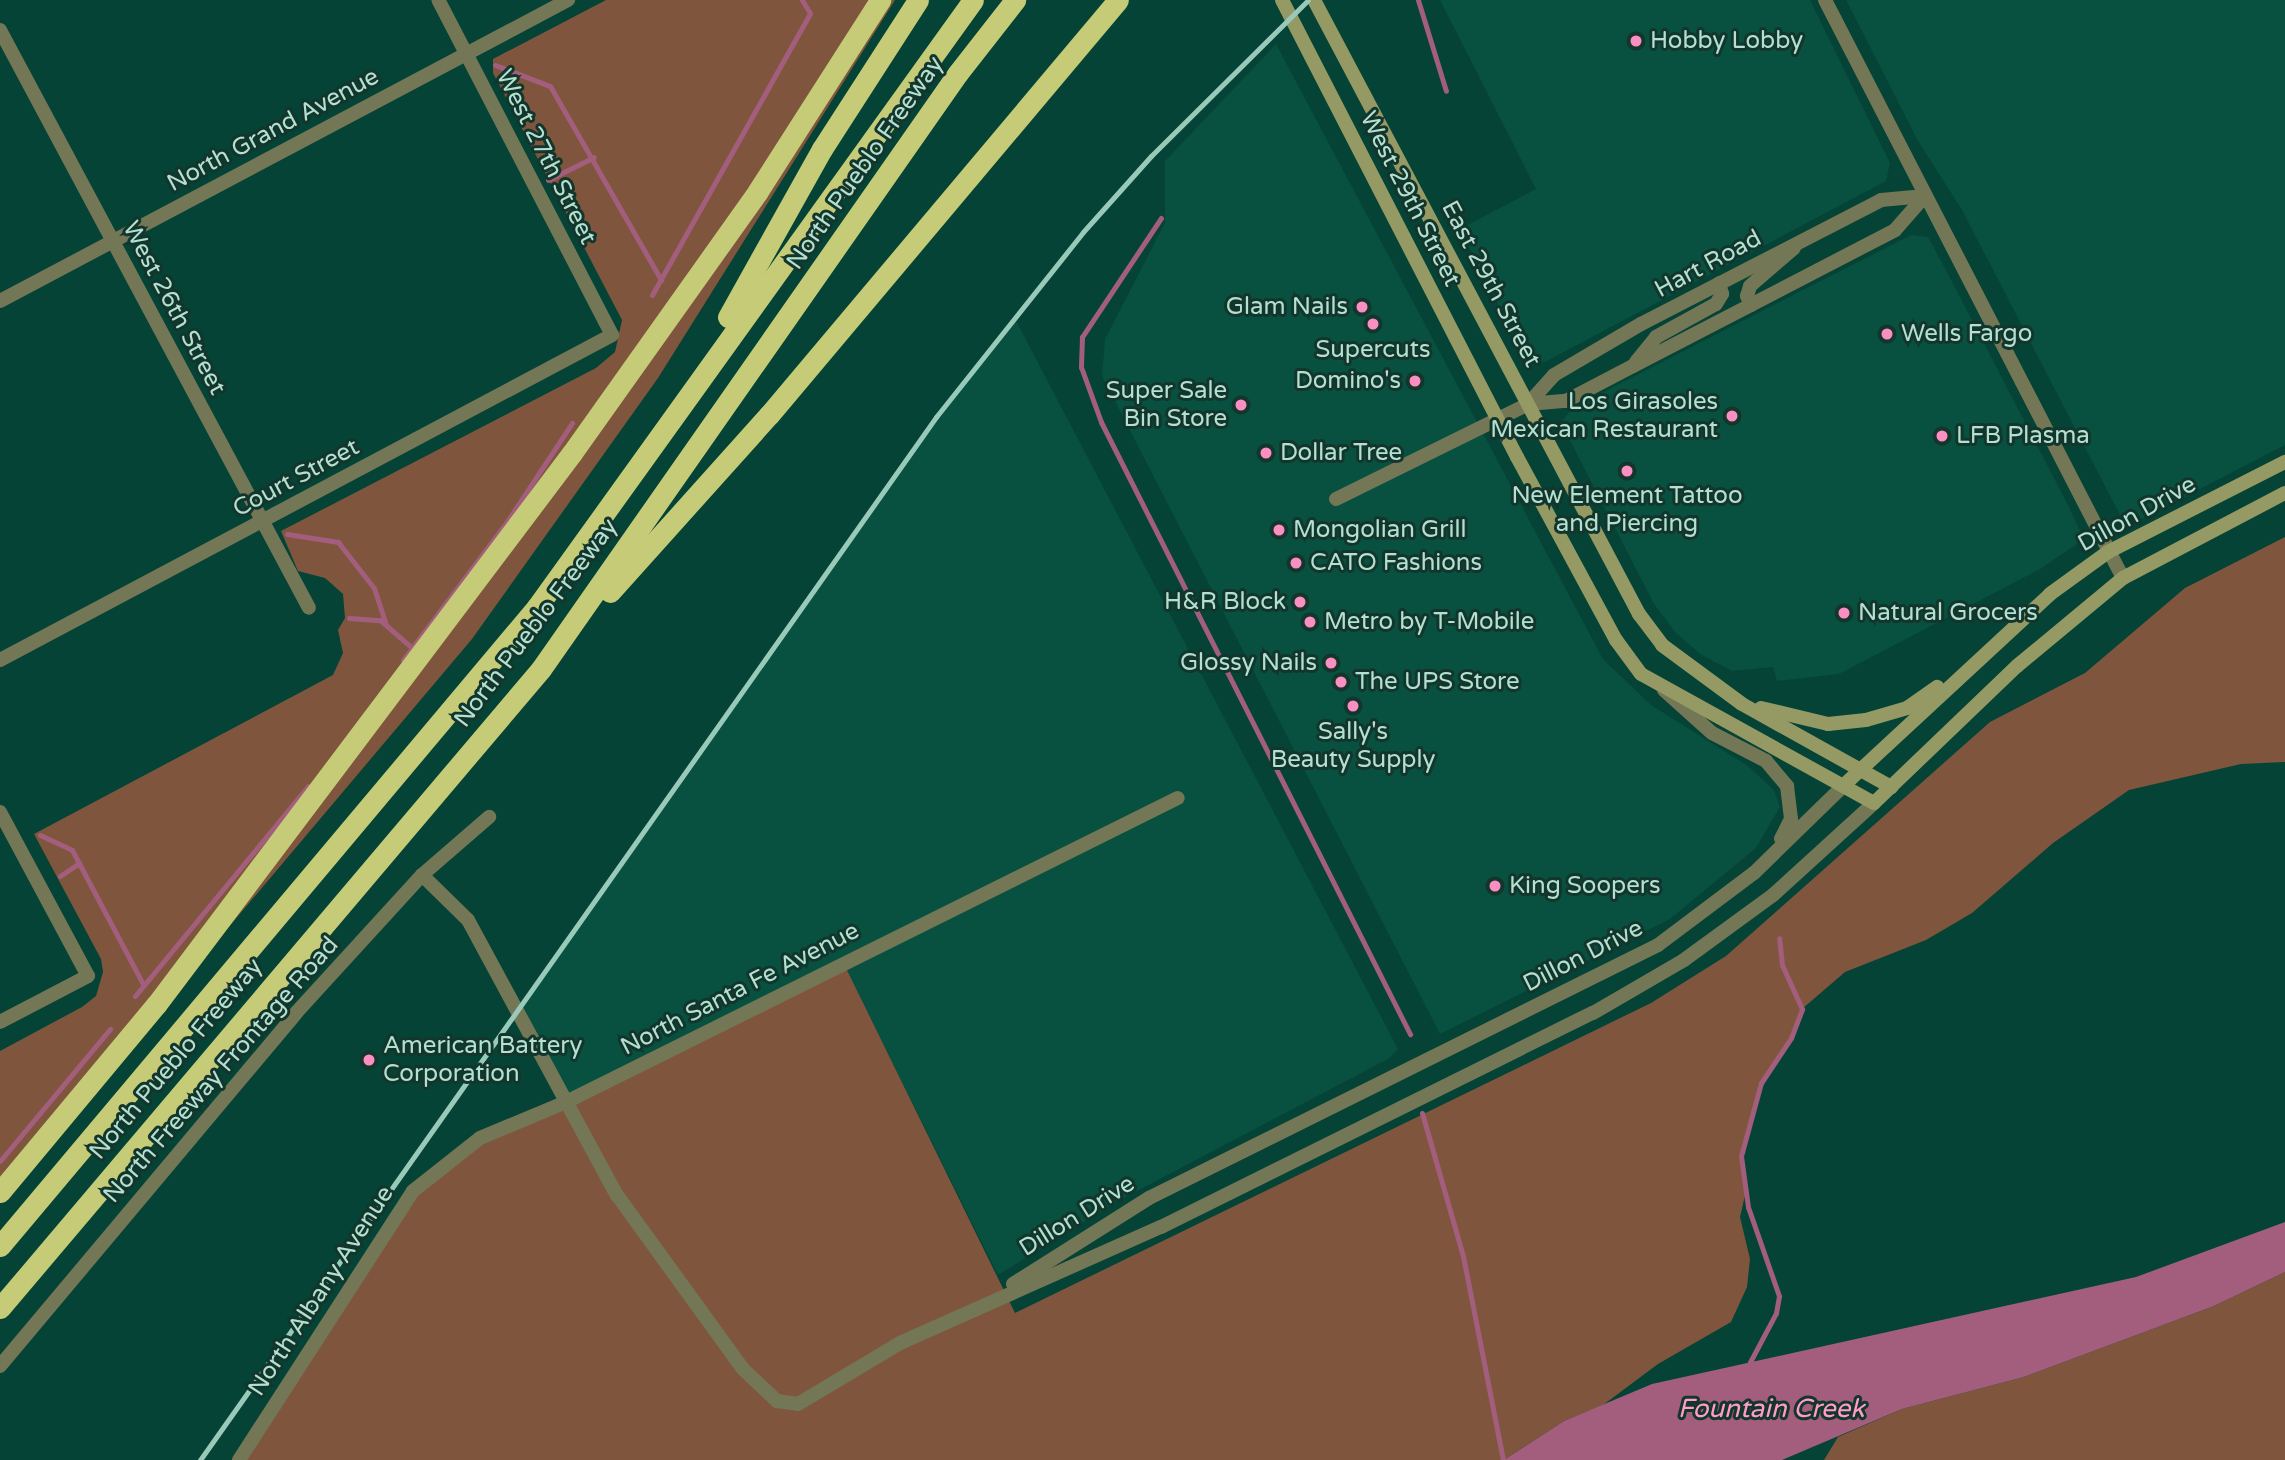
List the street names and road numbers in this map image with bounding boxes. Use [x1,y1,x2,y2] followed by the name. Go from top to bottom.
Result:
[780,51,950,275] street label: North Pueblo Freeway
[162,62,384,198] street label: North Grand Avenue
[490,65,602,249] street label: West 27th Street
[1354,107,1466,291] street label: West 29th Street
[1435,196,1547,372] street label: East 29th Street
[116,216,232,400] street label: West 26th Street
[1650,224,1766,304] street label: Hart Road
[228,433,364,523] street label: Court Street
[2073,470,2201,558] street label: Dillon Drive
[448,513,624,733] street label: North Pueblo Freeway
[1518,914,1648,998] street label: Dillon Drive
[616,916,864,1062] street label: North Santa Fe Avenue
[97,931,345,1209] street label: North Freeway Frontage Road
[83,953,269,1165] street label: North Pueblo Freeway
[1014,1169,1140,1263] street label: Dillon Drive
[242,1181,400,1401] street label: North Albany Avenue

